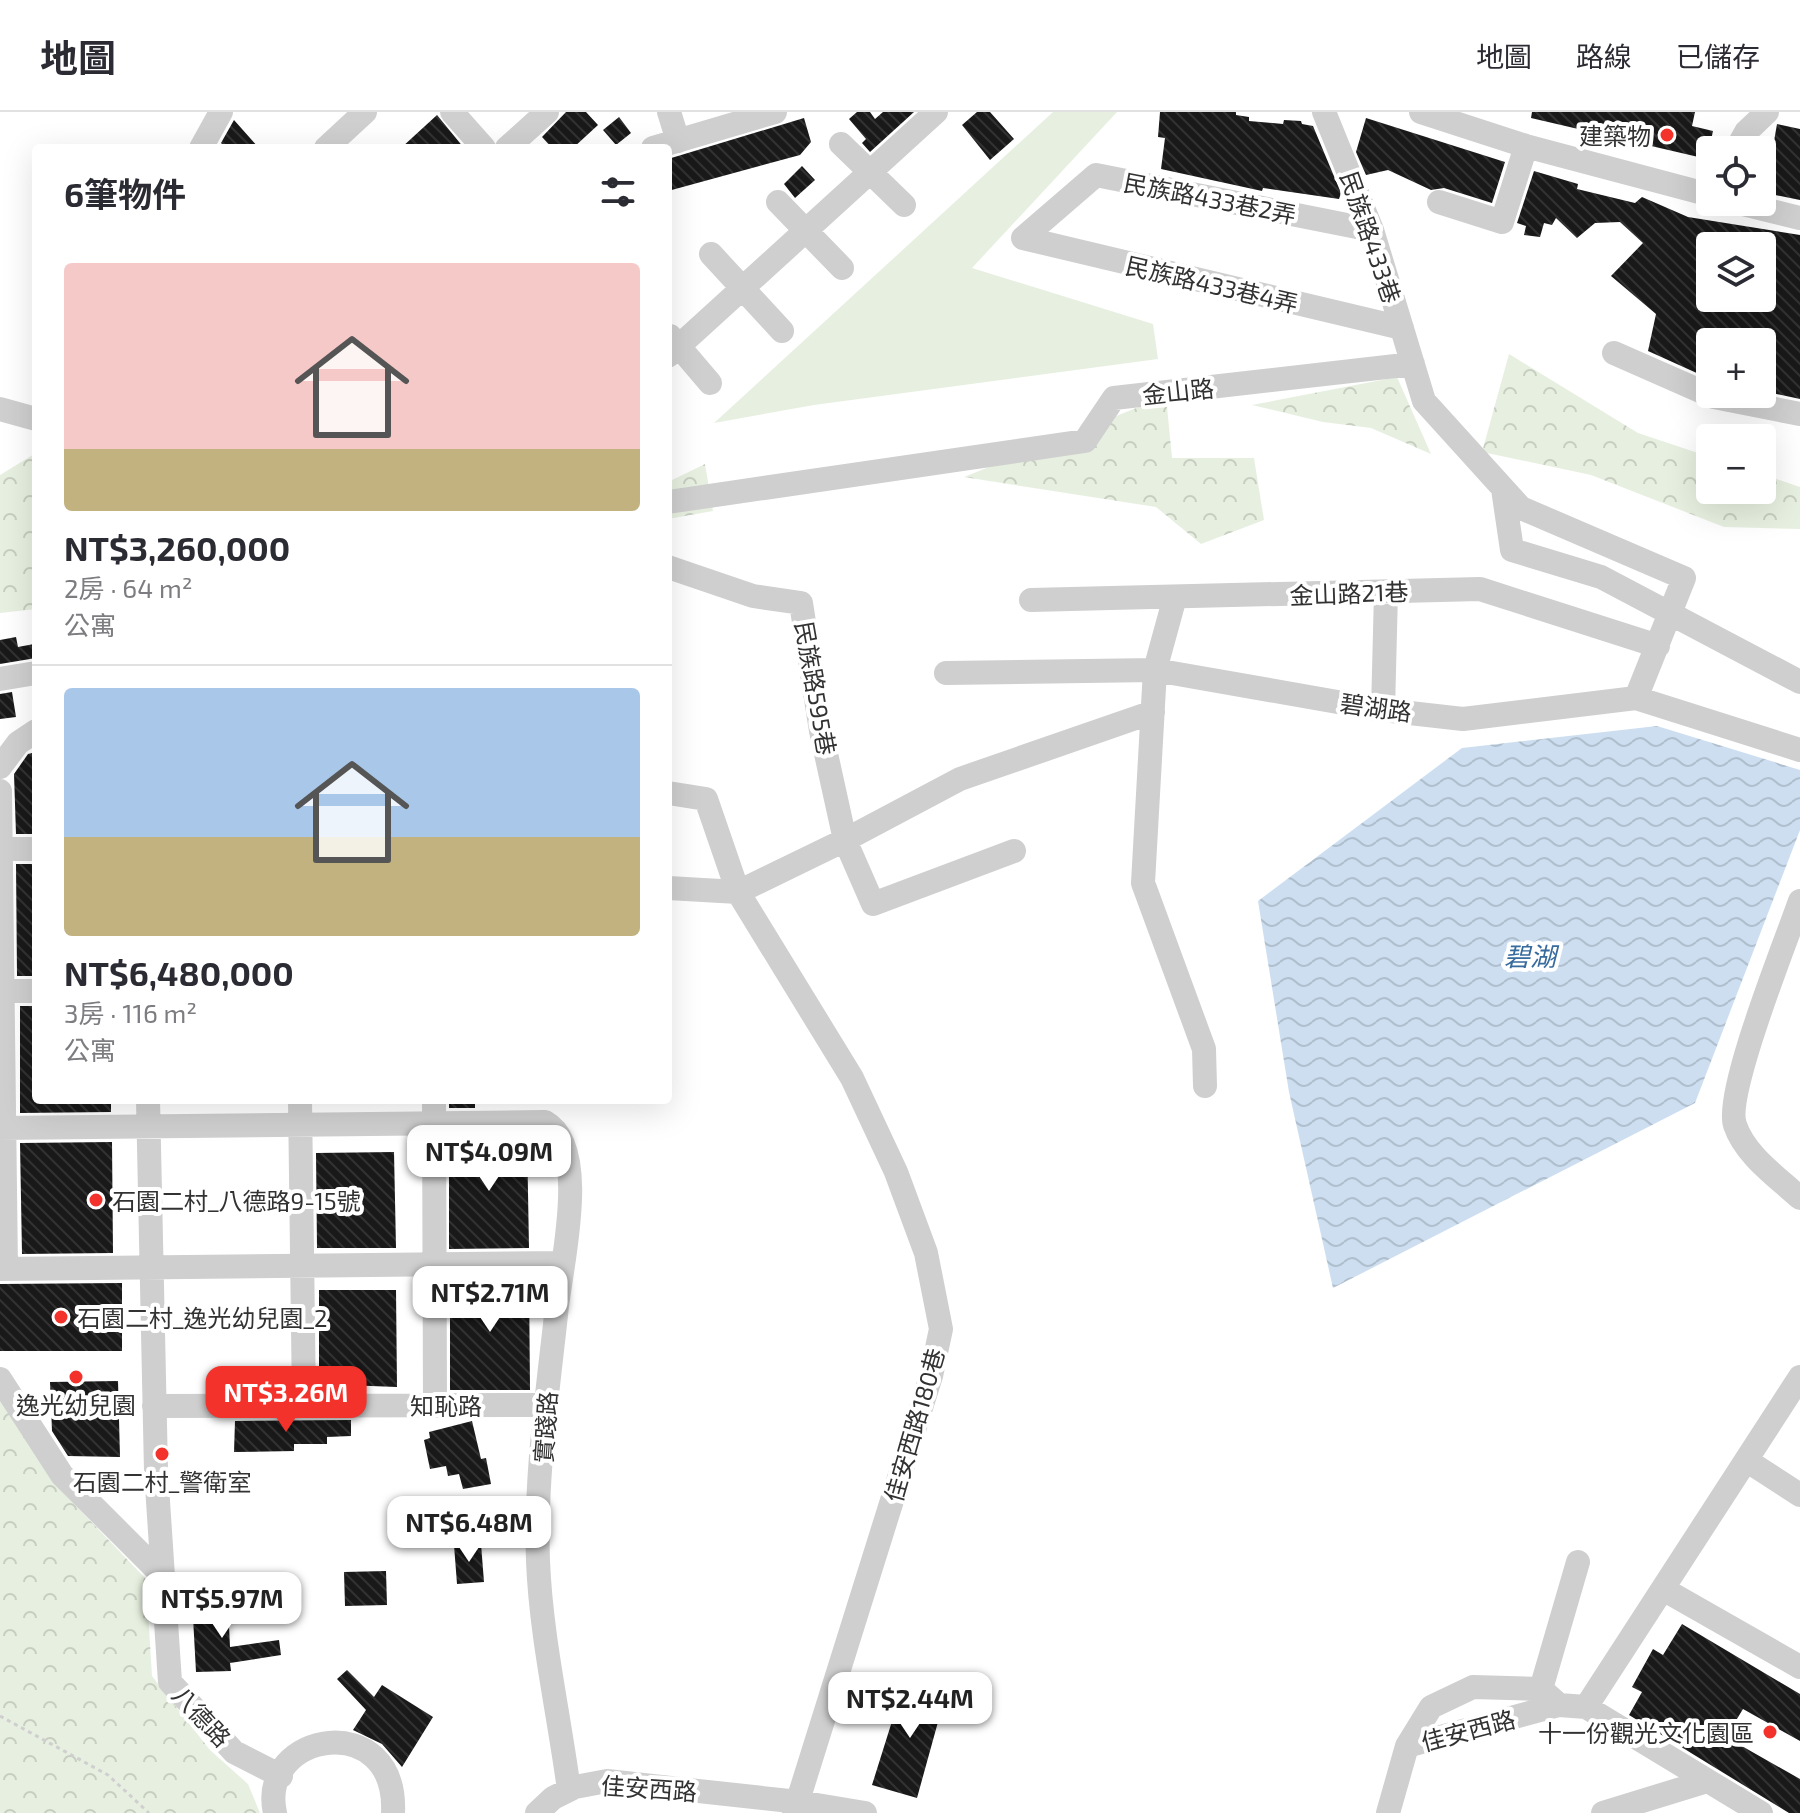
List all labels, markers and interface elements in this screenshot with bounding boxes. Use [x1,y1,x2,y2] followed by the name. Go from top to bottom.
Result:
[40,34,116,80] text: 地圖
[1476,39,1532,73] text: 地圖
[1576,39,1632,73] text: 路線
[1676,39,1760,73] text: 已儲存
[1579,121,1651,150] place label: 建築物
[1658,126,1676,144] marker: 建築物
[1696,136,1776,504] map controls
[1696,136,1776,216] button: locate
[1121,167,1299,229] street label: 民族路433巷2弄
[1335,167,1407,307] street label: 民族路433巷
[596,170,640,214] icon: filters
[64,173,186,214] text: 6筆物件
[1696,232,1776,312] button: layers
[1123,250,1301,318] street label: 民族路433巷4弄
[280,315,424,459] icon: home
[1696,328,1776,408] button: +
[1141,373,1215,409] street label: 金山路
[1696,424,1776,504] button: −
[64,527,290,568] text: NT$3,260,000
[64,572,193,603] text: 2房 · 64 m²
[1289,576,1409,610] street label: 金山路21巷
[64,609,116,640] text: 公寓
[790,619,842,757] street label: 民族路595巷
[1338,688,1414,726] street label: 碧湖路
[280,740,424,884] icon: home
[1504,940,1560,971] water label: 碧湖
[64,952,294,993] text: NT$6,480,000
[64,997,197,1028] text: 3房 · 116 m²
[64,1034,116,1065] text: 公寓
[406,1125,572,1193] pin: NT$4.09M
[425,1135,553,1166] text: NT$4.09M
[112,1186,361,1215] place label: 石園二村_八德路9-15號
[87,1191,105,1209] marker: 石園二村_八德路9-15號
[407,1266,573,1334] pin: NT$2.71M
[431,1276,549,1307] text: NT$2.71M
[77,1303,328,1332] place label: 石園二村_逸光幼兒園_2
[52,1308,70,1326] marker: 石園二村_逸光幼兒園_2
[878,1345,950,1505] street label: 佳安西路180巷
[203,1366,369,1434] pin: NT$3.26M
[67,1368,85,1386] marker: 逸光幼兒園
[224,1376,348,1407] text: NT$3.26M
[16,1390,136,1419] place label: 逸光幼兒園
[528,1390,562,1464] street label: 實踐路
[410,1391,482,1420] street label: 知恥路
[153,1445,171,1463] marker: 石園二村_警衛室
[73,1467,251,1496] place label: 石園二村_警衛室
[386,1496,552,1564] pin: NT$6.48M
[405,1506,533,1537] text: NT$6.48M
[139,1572,305,1640] pin: NT$5.97M
[160,1582,284,1613] text: NT$5.97M
[827,1672,993,1740] pin: NT$2.44M
[167,1680,237,1752] street label: 八德路
[846,1682,974,1713] text: NT$2.44M
[1418,1704,1518,1756] street label: 佳安西路
[1538,1718,1754,1747] place label: 十一份觀光文化園區
[1761,1723,1779,1741] marker: 十一份觀光文化園區
[600,1770,698,1806] street label: 佳安西路

